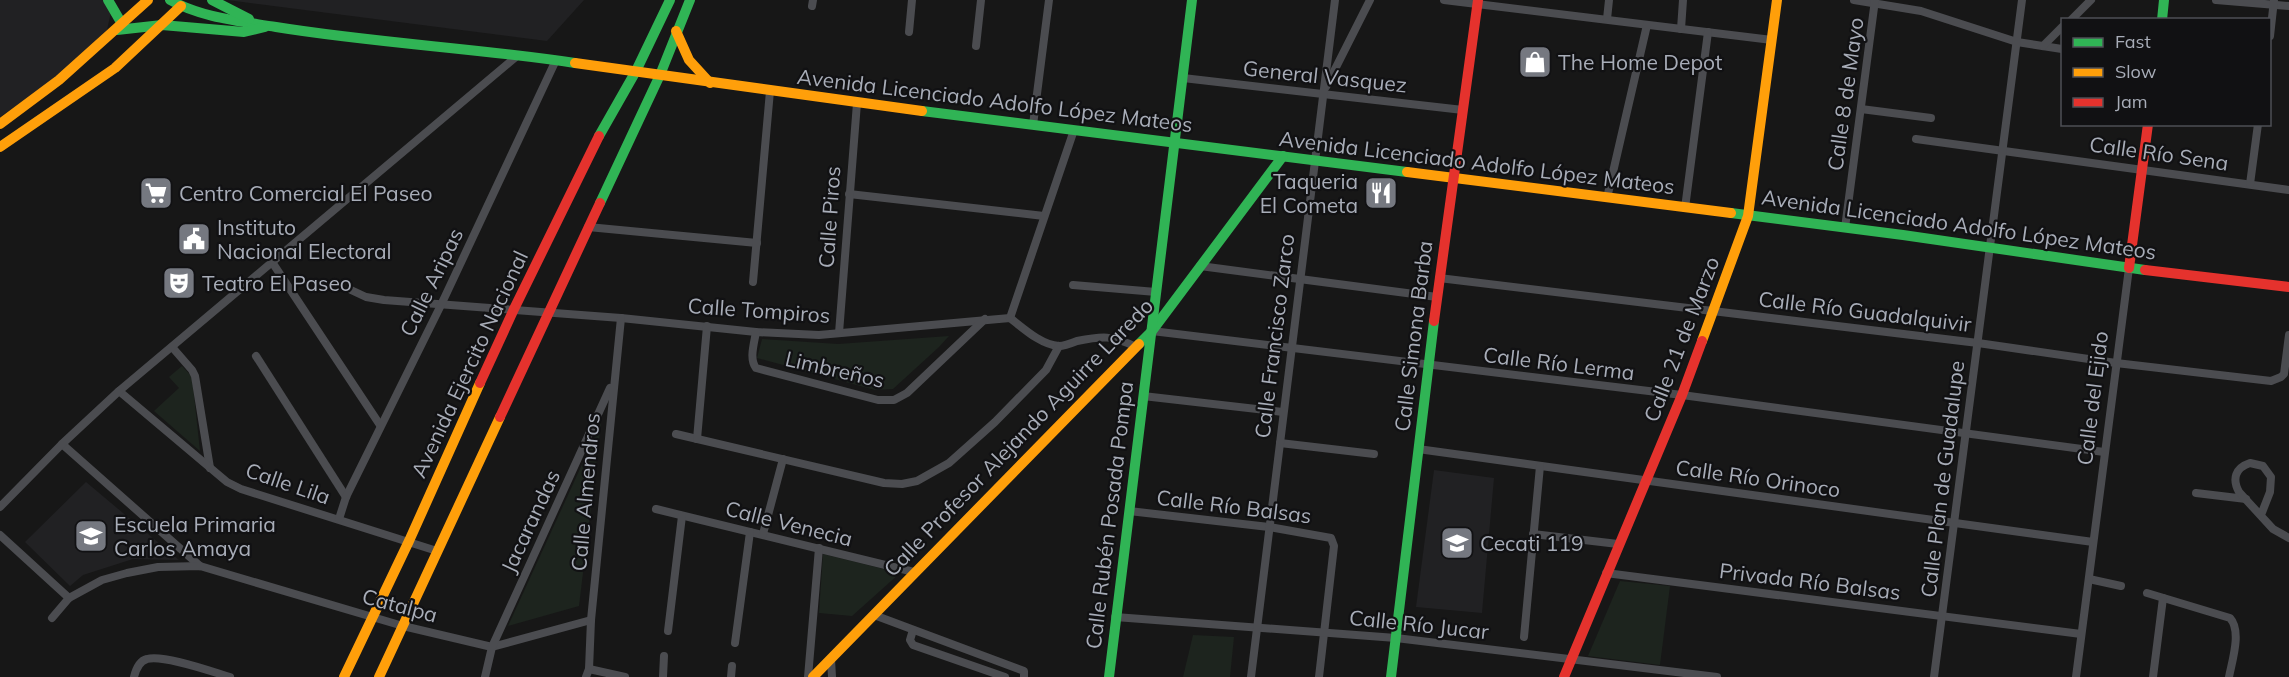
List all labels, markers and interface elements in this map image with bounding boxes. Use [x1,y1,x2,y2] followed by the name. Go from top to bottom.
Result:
[1821,16,1869,172] street label: Calle 8 de Mayo
[2061,18,2271,126] legend
[2115,30,2151,53] text: Fast
[1517,44,1553,80] shop icon: The Home Depot
[1558,49,1722,75] place label: The Home Depot
[1242,54,1408,98] street label: General Vasquez
[2115,60,2157,83] text: Slow
[796,63,1194,137] street label: Avenida Licenciado Adolfo López Mateos
[2115,90,2148,113] text: Jam
[1278,125,1676,199] street label: Avenida Licenciado Adolfo López Mateos
[2088,130,2230,176] street label: Calle Río Sena
[812,165,846,269] street label: Calle Piros
[1260,168,1358,218] place label: Taqueria El Cometa
[138,175,174,211] supermarket icon: Centro Comercial El Paseo
[1363,175,1399,211] restaurant icon: Taqueria El Cometa
[179,180,433,206] place label: Centro Comercial El Paseo
[1760,183,2158,265] street label: Avenida Licenciado Adolfo López Mateos
[217,214,392,264] place label: Instituto Nacional Electoral
[176,221,212,257] public building icon: Instituto Nacional Electoral
[394,224,468,340] street label: Calle Aripas
[1249,232,1299,440] street label: Calle Francisco Zarco
[1388,239,1438,433] street label: Calle Simona Barba
[405,246,533,482] street label: Avenida Ejercito Nacional
[1638,253,1724,425] street label: Calle 21 de Marzo
[161,265,197,301] theatre icon: Teatro El Paseo
[202,270,352,296] place label: Teatro El Paseo
[1757,285,1973,337] street label: Calle Río Guadalquivir
[687,292,831,328] street label: Calle Tompiros
[878,293,1158,581] street label: Calle Profesor Alejando Aguirre Laredo
[2071,329,2113,467] street label: Calle del Ejido
[1482,341,1636,385] street label: Calle Río Lerma
[783,345,887,393] street label: Limbreños
[1915,359,1969,599] street label: Calle Plan de Guadalupe
[1080,380,1138,650] street label: Calle Rubén Posada Pompa
[565,412,605,572] street label: Calle Almendros
[1674,454,1842,502] street label: Calle Río Orinoco
[242,456,334,510] street label: Calle Lila
[495,465,565,577] street label: Jacarandas
[1155,484,1313,528] street label: Calle Río Balsas
[723,495,855,551] street label: Calle Venecia
[114,511,276,561] place label: Escuela Primaria Carlos Amaya
[73,518,109,554] school or university icon: Escuela Primaria Carlos Amaya
[1439,525,1475,561] school or university icon: Cecati 119
[1480,530,1584,556] place label: Cecati 119
[1718,557,1902,605] street label: Privada Río Balsas
[360,583,440,627] street label: Catalpa
[1348,604,1490,644] street label: Calle Río Jucar

